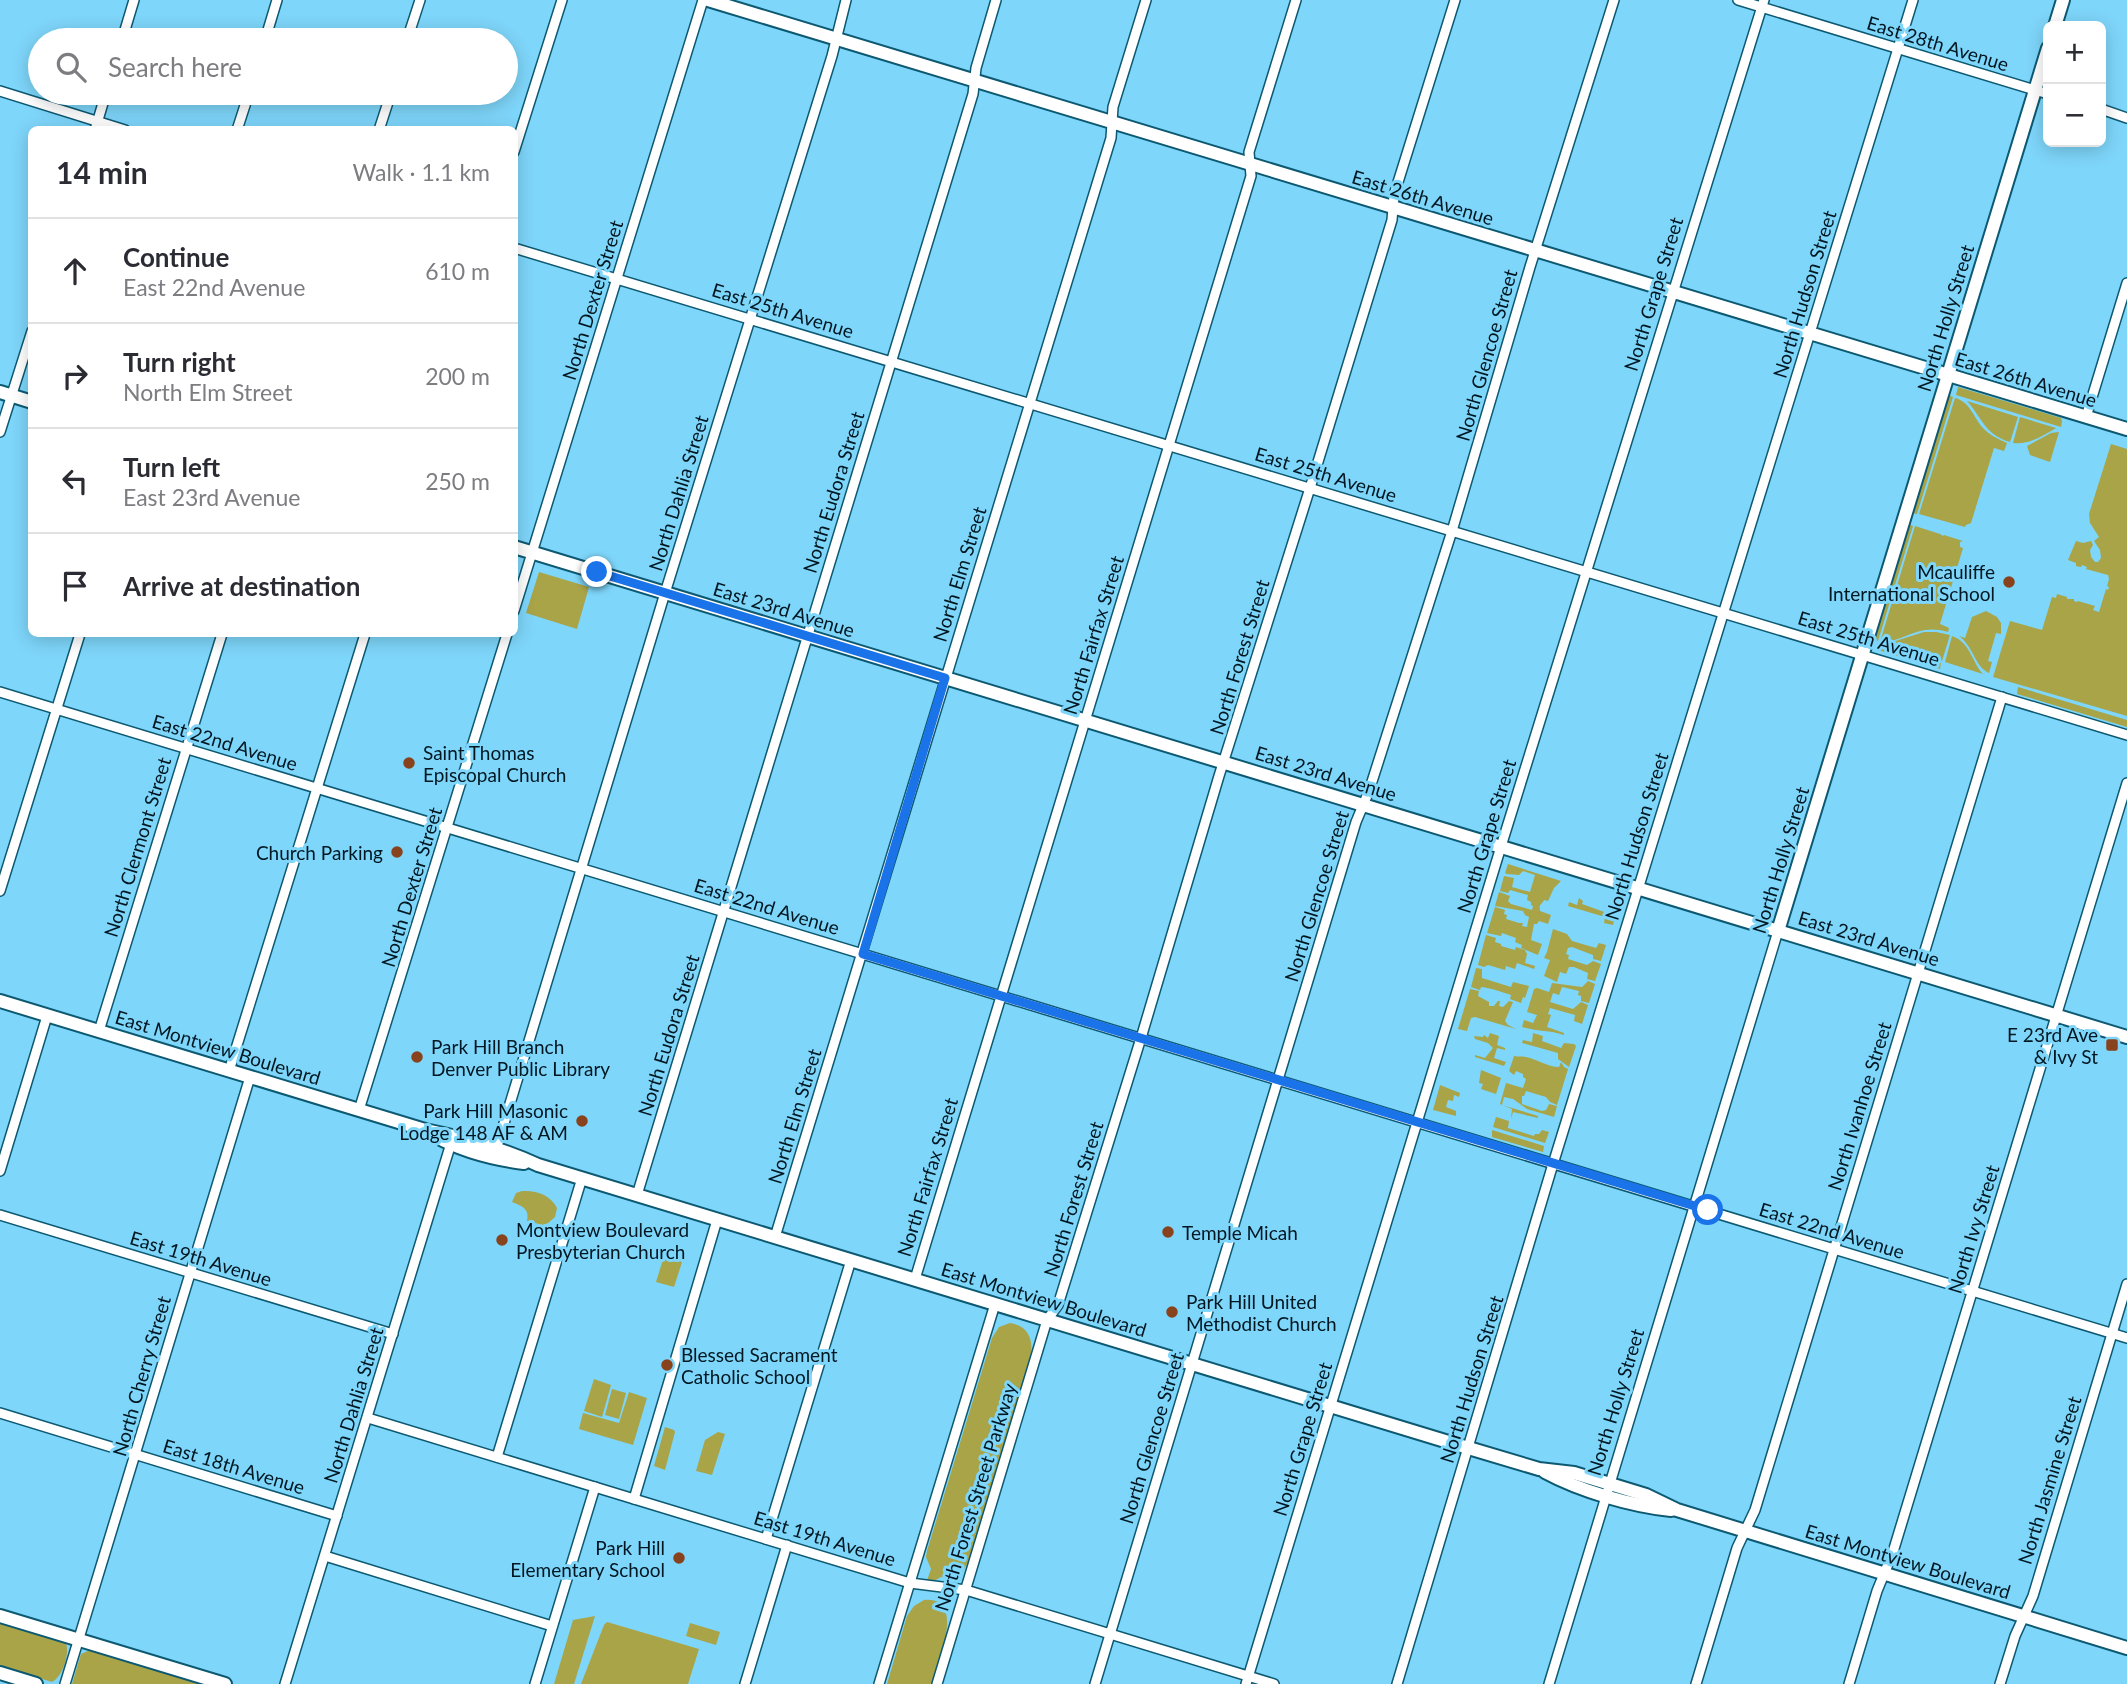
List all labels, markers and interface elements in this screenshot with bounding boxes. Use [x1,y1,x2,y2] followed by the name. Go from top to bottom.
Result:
[1864,11,2012,75] street label: East 28th Avenue
[2043,21,2106,147] map controls
[2043,21,2106,84] button: +
[28,28,518,105] search box
[52,48,90,86] icon: search
[108,51,242,83] text: Search here
[2043,84,2106,147] button: −
[56,154,148,190] text: 14 min
[353,158,490,186] text: Walk · 1.1 km
[1349,165,1497,229] street label: East 26th Avenue
[1768,207,1841,381] street label: North Hudson Street
[1619,214,1687,374] street label: North Grape Street
[557,217,627,383] street label: North Dexter Street
[123,241,229,273] text: Continue
[1912,242,1978,394] street label: North Holly Street
[56,252,94,290] icon: ahead
[425,257,490,285] text: 610 m
[1450,266,1522,444] street label: North Glencoe Street
[123,273,305,301] text: East 22nd Avenue
[709,278,857,342] street label: East 25th Avenue
[123,346,236,378] text: Turn right
[1952,347,2100,411] street label: East 26th Avenue
[56,357,94,395] icon: right
[425,362,490,390] text: 200 m
[123,378,293,406] text: North Elm Street
[797,408,869,576] street label: North Eudora Street
[643,412,713,574] street label: North Dahlia Street
[1252,442,1400,506] street label: East 25th Avenue
[123,451,220,483] text: Turn left
[56,462,94,500] icon: left
[425,467,490,495] text: 250 m
[123,483,300,511] text: East 23rd Avenue
[928,503,991,644] street label: North Elm Street
[1058,553,1128,717] street label: North Fairfax Street
[581,556,612,587] route end
[1828,560,1995,605] place label: Mcauliffe International School
[56,567,94,605] icon: arrive
[123,570,360,602] text: Arrive at destination
[2001,574,2017,590] marker: Mcauliffe International School
[1204,576,1274,738] street label: North Forest Street
[711,577,857,641] street label: East 23rd Avenue
[1795,606,1943,670] street label: East 25th Avenue
[150,709,300,775] street label: East 22nd Avenue
[423,741,566,786] place label: Saint Thomas Episcopal Church
[1253,741,1399,805] street label: East 23rd Avenue
[1600,749,1673,923] street label: North Hudson Street
[99,754,175,940] street label: North Clermont Street
[401,755,417,771] marker: Saint Thomas Episcopal Church
[1452,756,1520,916] street label: North Grape Street
[1747,784,1813,936] street label: North Holly Street
[376,804,446,970] street label: North Dexter Street
[1279,808,1353,984] street label: North Glencoe Street
[256,841,383,864] place label: Church Parking
[389,844,405,860] marker: Church Parking
[692,873,842,939] street label: East 22nd Avenue
[1796,906,1942,970] street label: East 23rd Avenue
[632,951,704,1119] street label: North Eudora Street
[113,1005,323,1089] street label: East Montview Boulevard
[1822,1019,1896,1193] street label: North Ivanhoe Street
[2007,1023,2098,1068] place label: E 23rd Ave & Ivy St
[431,1035,610,1080] place label: Park Hill Branch Denver Public Library
[2104,1037,2120,1053] marker: E 23rd Ave & Ivy St
[763,1045,826,1186] street label: North Elm Street
[409,1049,425,1065] marker: Park Hill Branch Denver Public Library
[892,1095,962,1259] street label: North Fairfax Street
[399,1099,568,1144] place label: Park Hill Masonic Lodge 148 AF & AM
[574,1113,590,1129] marker: Park Hill Masonic Lodge 148 AF & AM
[1038,1118,1108,1280] street label: North Forest Street
[1943,1162,2004,1296] street label: North Ivy Street
[1692,1194,1723,1225] route start
[1757,1197,1907,1263] street label: East 22nd Avenue
[516,1218,689,1263] place label: Montview Boulevard Presbyterian Church
[1182,1221,1298,1244] place label: Temple Micah
[1160,1224,1176,1240] marker: Temple Micah
[127,1226,275,1290] street label: East 19th Avenue
[494,1232,510,1248] marker: Montview Boulevard Presbyterian Church
[939,1257,1149,1341] street label: East Montview Boulevard
[1186,1290,1337,1335] place label: Park Hill United Methodist Church
[1435,1292,1508,1466] street label: North Hudson Street
[107,1293,175,1459] street label: North Cherry Street
[1164,1304,1180,1320] marker: Park Hill United Methodist Church
[318,1324,388,1486] street label: North Dahlia Street
[1582,1326,1648,1478] street label: North Holly Street
[681,1343,838,1388] place label: Blessed Sacrament Catholic School
[1114,1350,1188,1526] street label: North Glencoe Street
[659,1357,675,1373] marker: Blessed Sacrament Catholic School
[1268,1359,1336,1519] street label: North Grape Street
[929,1380,1021,1614] street label: North Forest Street Parkway
[2012,1393,2086,1567] street label: North Jasmine Street
[160,1434,308,1498] street label: East 18th Avenue
[751,1506,899,1570] street label: East 19th Avenue
[1803,1519,2013,1603] street label: East Montview Boulevard
[510,1536,665,1581] place label: Park Hill Elementary School
[671,1550,687,1566] marker: Park Hill Elementary School

